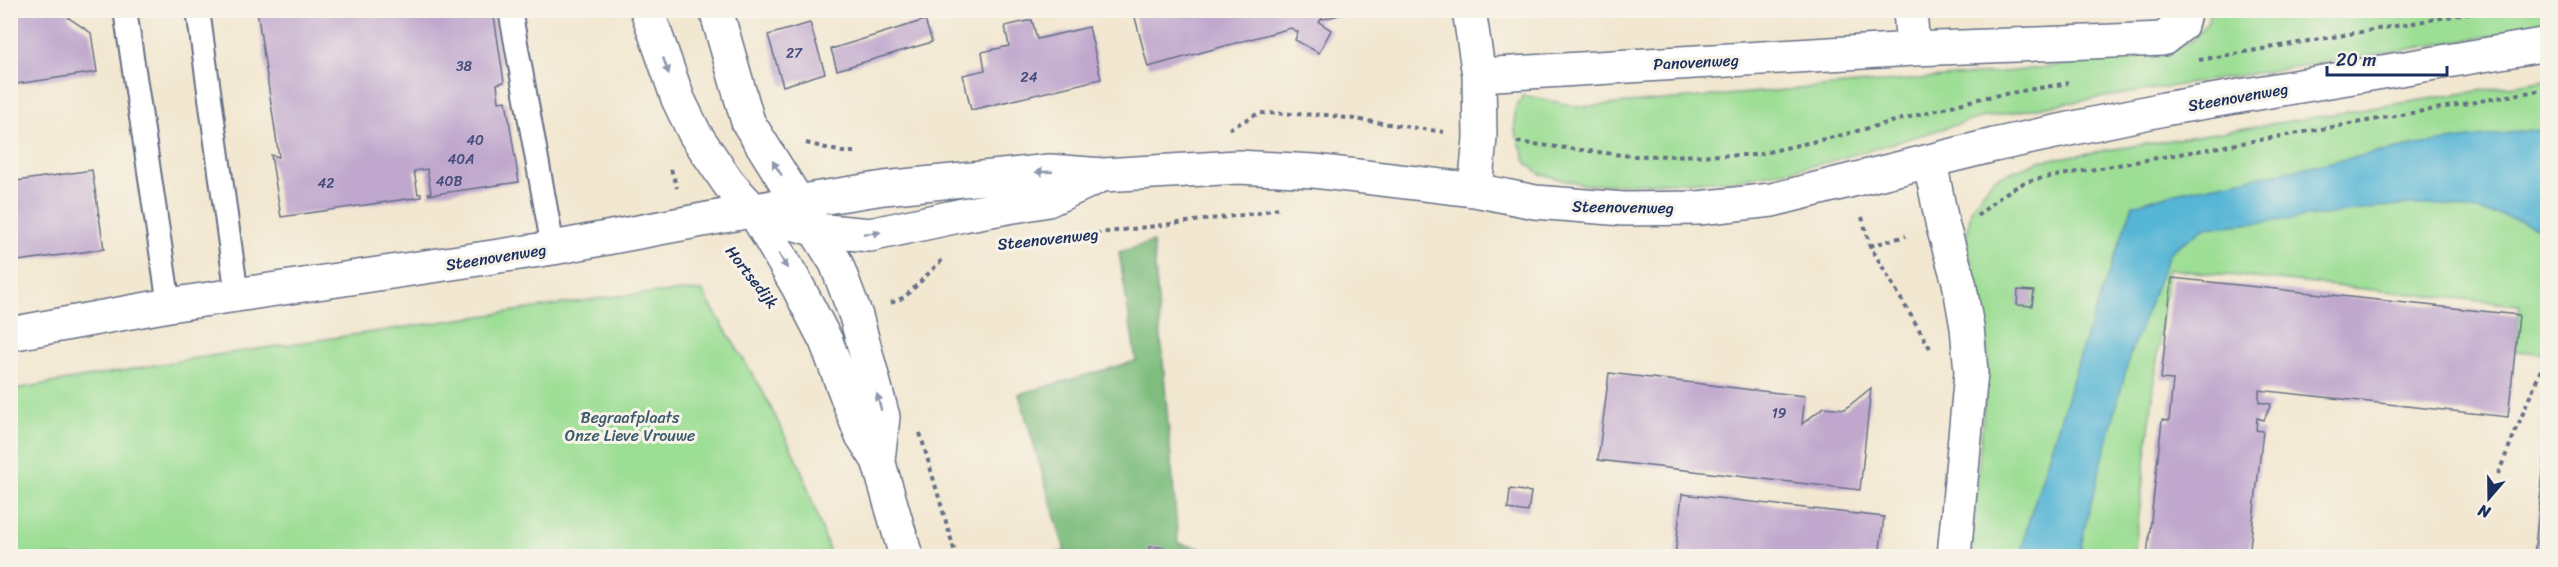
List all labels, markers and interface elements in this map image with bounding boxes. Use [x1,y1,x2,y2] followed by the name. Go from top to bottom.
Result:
[2327,39,2447,77] scale bar
[786,41,803,66] house number: 27
[2336,44,2376,76] text: 20 m
[1652,45,1740,79] street label: Panovenweg
[456,54,473,79] house number: 38
[662,57,672,75] one-way arrow
[1021,65,1038,90] house number: 24
[2185,74,2291,120] street label: Steenovenweg
[466,128,484,153] house number: 40
[448,147,474,172] house number: 40A
[772,160,783,176] one-way arrow
[1035,167,1054,176] one-way arrow
[436,169,462,194] house number: 40B
[318,171,334,196] house number: 42
[1572,192,1674,222] street label: Steenovenweg
[996,219,1100,259] street label: Steenovenweg
[862,228,881,238] one-way arrow
[444,235,548,279] street label: Steenovenweg
[718,239,786,315] street label: Hortsedijk
[778,253,789,269] one-way arrow
[874,393,884,411] one-way arrow
[1772,401,1787,426] house number: 19
[565,403,695,450] park label: Begraafplaats Onze Lieve Vrouwe
[2459,468,2519,528] north arrow
[2473,496,2495,527] text: N

